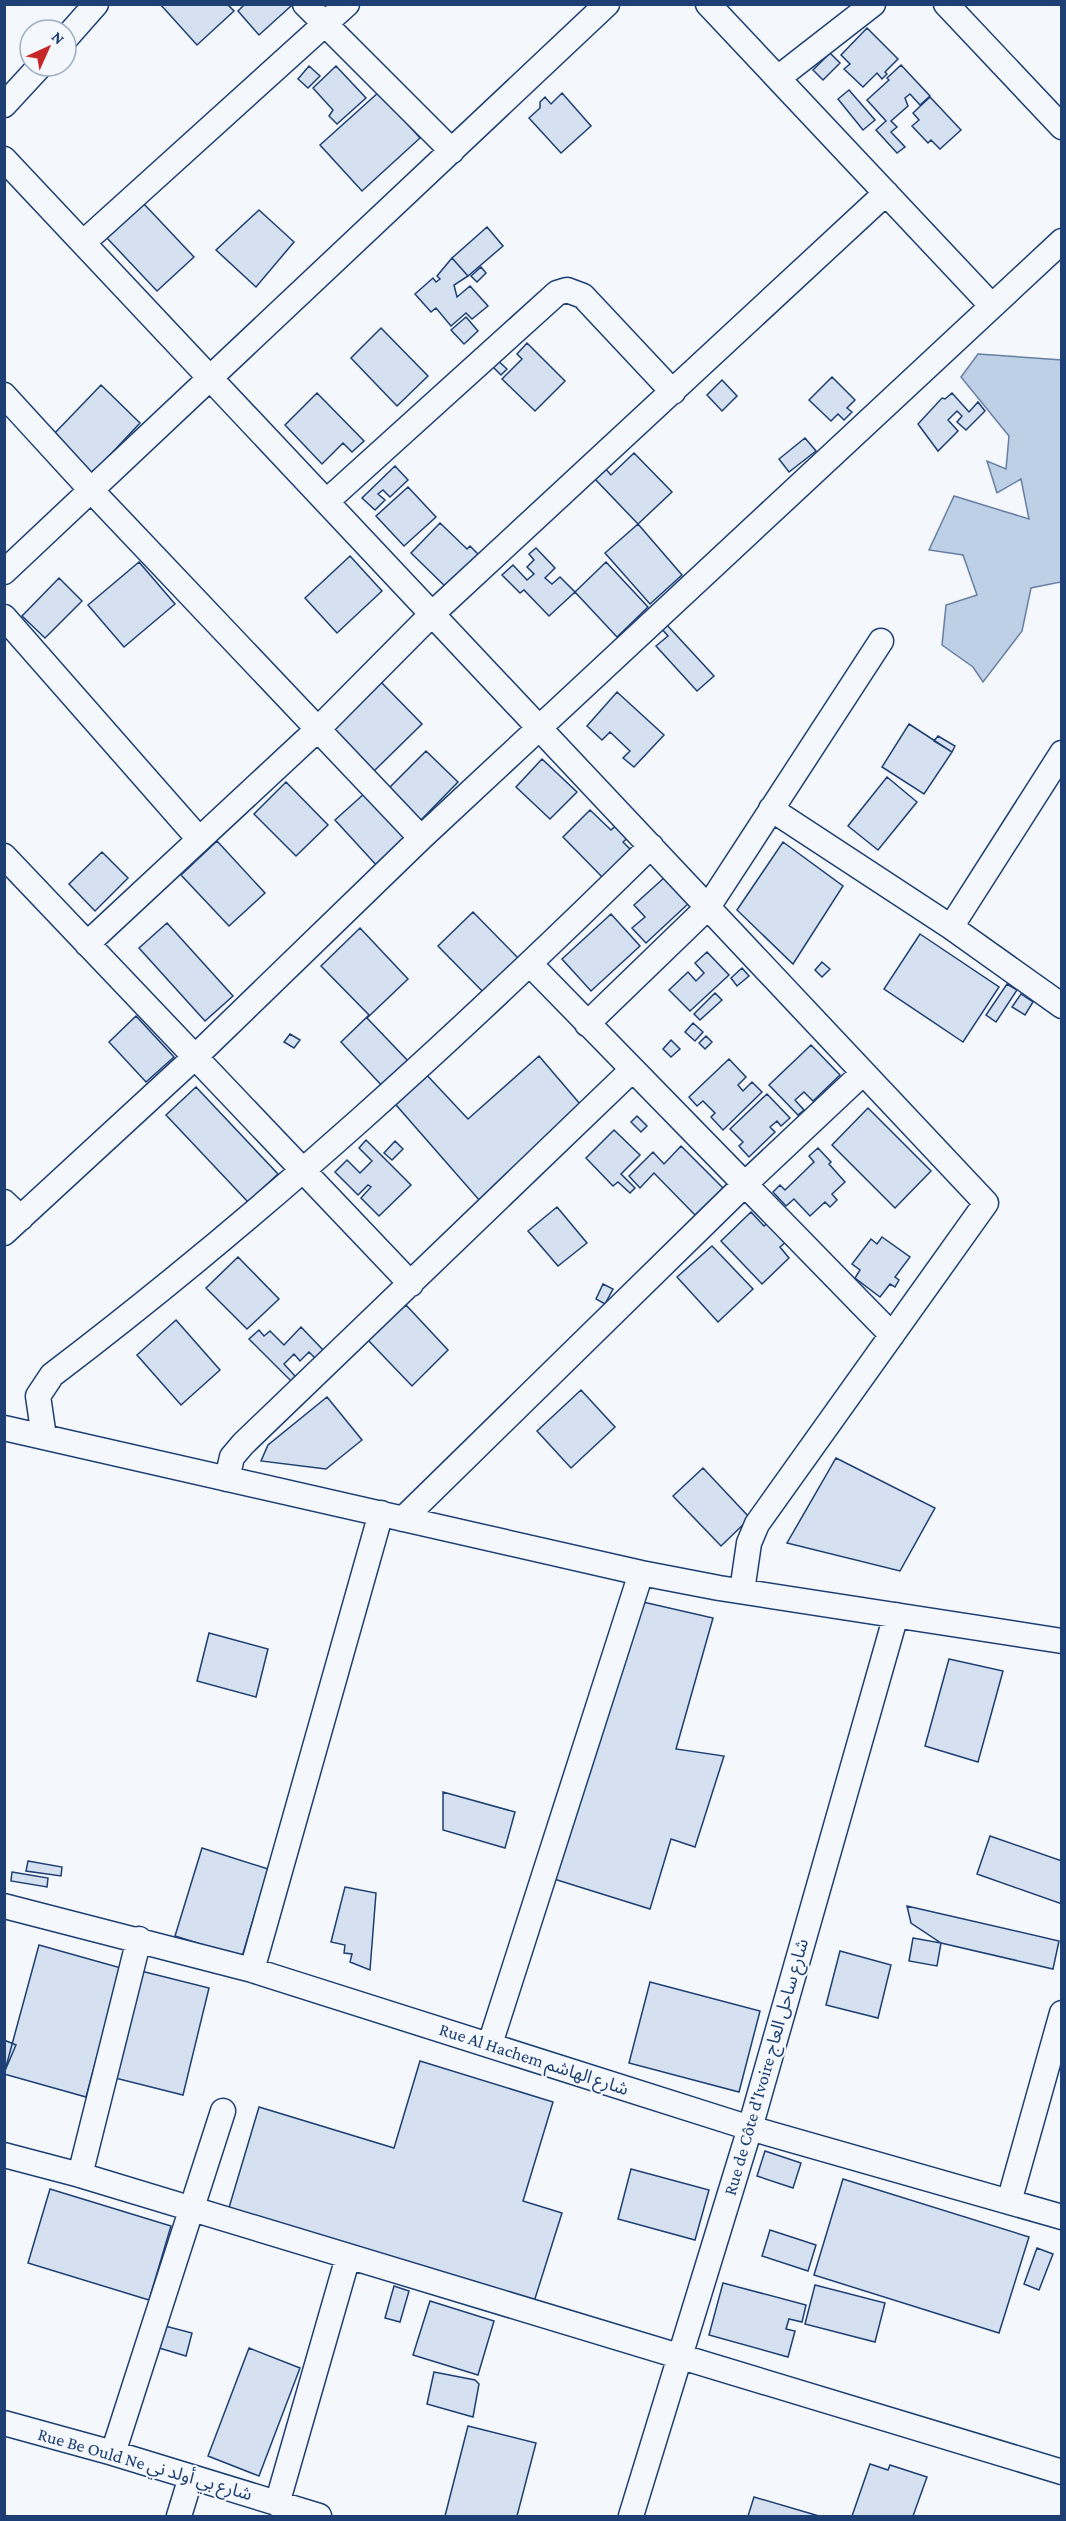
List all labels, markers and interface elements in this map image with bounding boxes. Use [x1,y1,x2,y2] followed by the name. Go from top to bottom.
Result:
[18,18,78,78] north arrow
[48,28,68,48] text: N
[720,1936,816,2199] street label: Rue de Côte d'Ivoire شارع ساحل العاج
[436,2019,631,2103] street label: Rue Al Hachem شارع الهاشم
[35,2423,255,2508] street label: Rue Be Ould Ne شارع بي أولد ني

